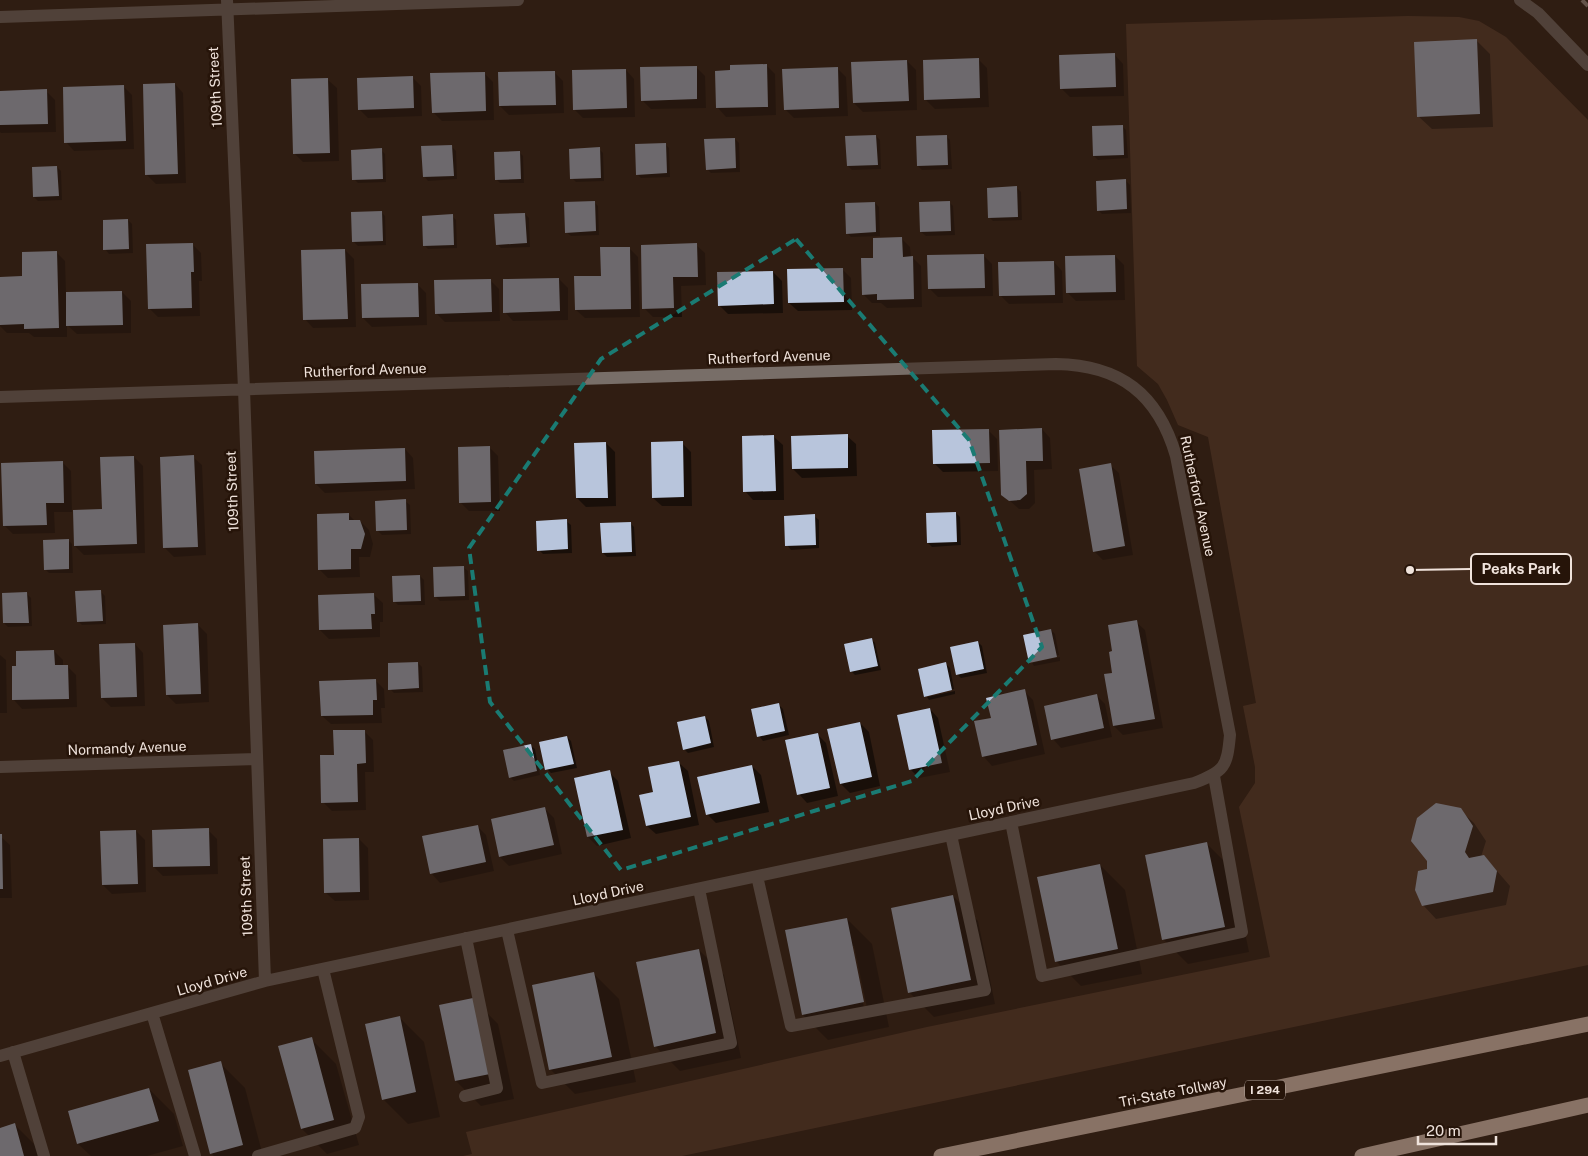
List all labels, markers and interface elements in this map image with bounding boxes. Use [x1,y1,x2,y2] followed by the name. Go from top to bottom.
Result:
[205,46,225,128] street label: 109th Street
[707,347,831,367] street label: Rutherford Avenue
[303,360,427,380] street label: Rutherford Avenue
[1177,434,1219,558] street label: Rutherford Avenue
[223,450,241,532] street label: 109th Street
[1471,554,1571,584] callout: Peaks Park
[1481,560,1561,577] text: Peaks Park
[67,738,187,758] street label: Normandy Avenue
[967,793,1041,823] street label: Lloyd Drive
[237,855,255,937] street label: 109th Street
[571,878,645,908] street label: Lloyd Drive
[175,963,249,999] street label: Lloyd Drive
[1118,1074,1229,1110] street label: Tri-State Tollway
[1245,1080,1285,1100] road number: I 294
[1418,1114,1496,1146] scale bar
[1426,1122,1461,1139] text: 20 m

